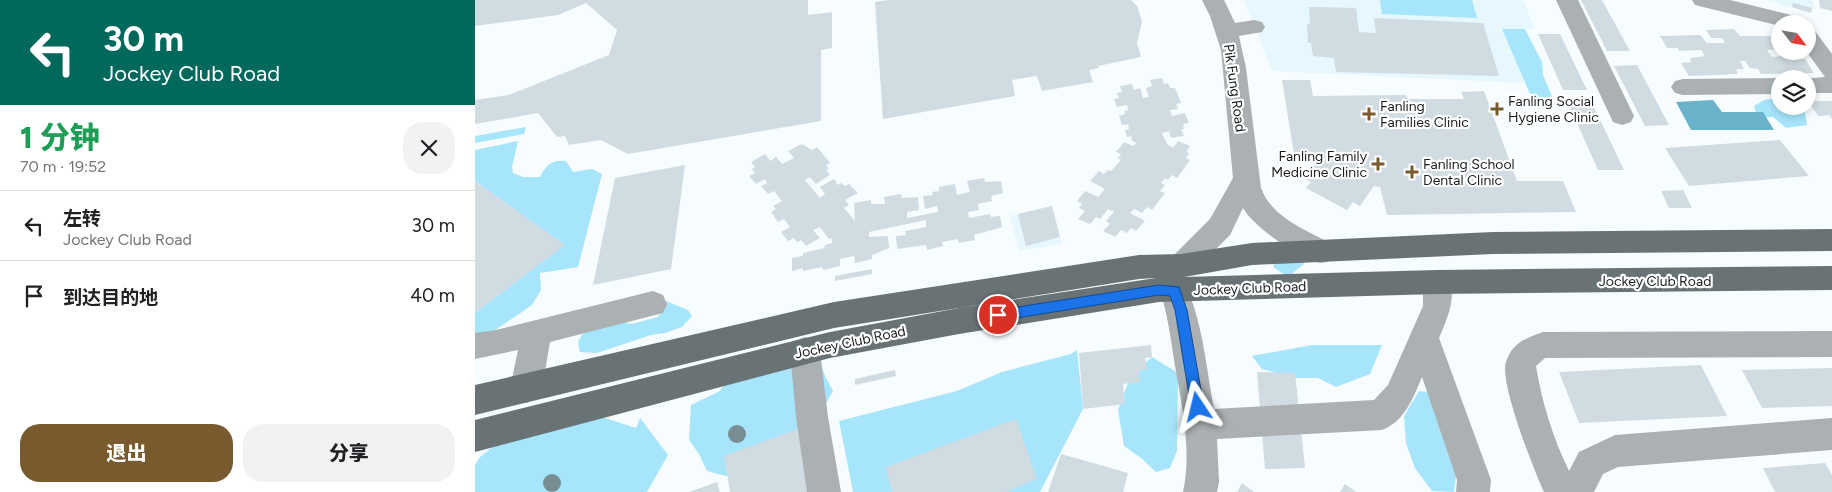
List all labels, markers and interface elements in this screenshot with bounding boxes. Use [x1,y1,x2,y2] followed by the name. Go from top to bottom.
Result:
[1771,15,1816,60] north arrow
[1771,15,1816,115] map controls
[103,18,184,60] text: 30 m
[20,20,85,85] icon: left
[1220,43,1249,133] street label: Pik Fung Road
[103,60,280,87] text: Jockey Club Road
[1771,70,1816,115] button: layers
[1508,93,1599,126] place label: Fanling Social Hygiene Clinic
[1380,98,1469,131] place label: Fanling Families Clinic
[1490,102,1504,116] marker: Fanling Social Hygiene Clinic
[1362,107,1376,121] marker: Fanling Families Clinic
[20,119,100,156] text: 1 分钟
[403,122,455,174] button: close
[1271,148,1368,181] place label: Fanling Family Medicine Clinic
[1423,156,1515,189] place label: Fanling School Dental Clinic
[20,157,106,176] text: 70 m · 19:52
[1371,157,1385,171] marker: Fanling Family Medicine Clinic
[1405,165,1419,179] marker: Fanling School Dental Clinic
[63,207,101,230] text: 左转
[20,212,48,240] icon: left
[412,214,455,237] text: 30 m
[63,230,192,249] text: Jockey Club Road
[1599,273,1711,290] street label: Jockey Club Road
[1193,278,1307,299] street label: Jockey Club Road
[20,282,48,310] icon: arrive
[410,284,455,307] text: 40 m
[63,286,158,309] text: 到达目的地
[977,294,1019,336] pin
[984,301,1012,329] icon: arrive
[793,322,907,363] street label: Jockey Club Road
[1171,380,1223,432] position arrow
[20,424,233,482] button: 退出
[243,424,455,482] button: 分享

